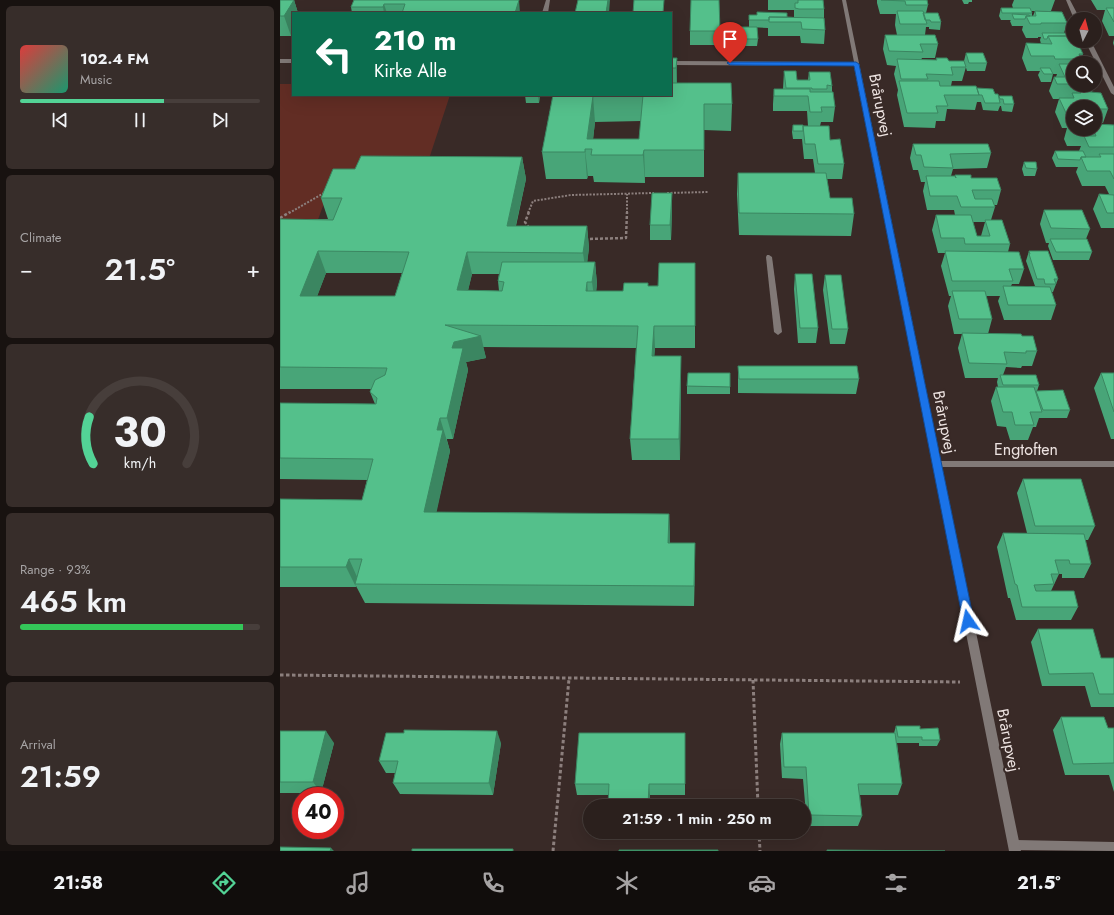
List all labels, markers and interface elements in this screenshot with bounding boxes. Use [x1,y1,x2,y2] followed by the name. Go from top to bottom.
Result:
[1066,12,1102,48] north arrow
[1066,12,1102,136] map controls
[374,20,457,61] text: 210 m
[713,22,747,63] pin
[308,28,360,80] icon: left
[719,28,741,50] icon: arrive
[80,48,149,70] text: 102.4 FM
[1066,56,1102,92] button: search
[374,58,447,84] text: Kirke Alle
[80,70,112,89] text: Music
[863,71,898,139] street label: Brårupvej
[1066,100,1102,136] button: layers
[49,109,71,131] icon: previous
[129,109,151,131] icon: pause
[209,109,231,131] icon: next
[20,228,61,247] text: Climate
[105,248,175,291] text: 21.5°
[20,253,33,285] text: −
[246,253,260,285] text: +
[927,388,962,456] street label: Brårupvej
[113,401,167,462] text: 30
[994,438,1058,461] street label: Engtoften
[124,452,156,472] text: km/h
[20,560,91,579] text: Range · 93%
[20,580,127,623] text: 465 km
[947,600,989,642] position arrow
[991,706,1026,774] street label: Brårupvej
[20,735,56,754] text: Arrival
[20,755,101,798] text: 21:59
[292,787,344,839] speed limit sign: 40
[622,808,772,830] text: 21:59 · 1 min · 250 m
[210,869,238,897] icon: directions
[344,869,372,897] icon: music
[479,869,507,897] icon: phone
[613,869,641,897] icon: climate
[748,869,776,897] icon: car
[882,869,910,897] icon: filters
[53,870,103,896] text: 21:58
[1017,870,1061,896] text: 21.5°

